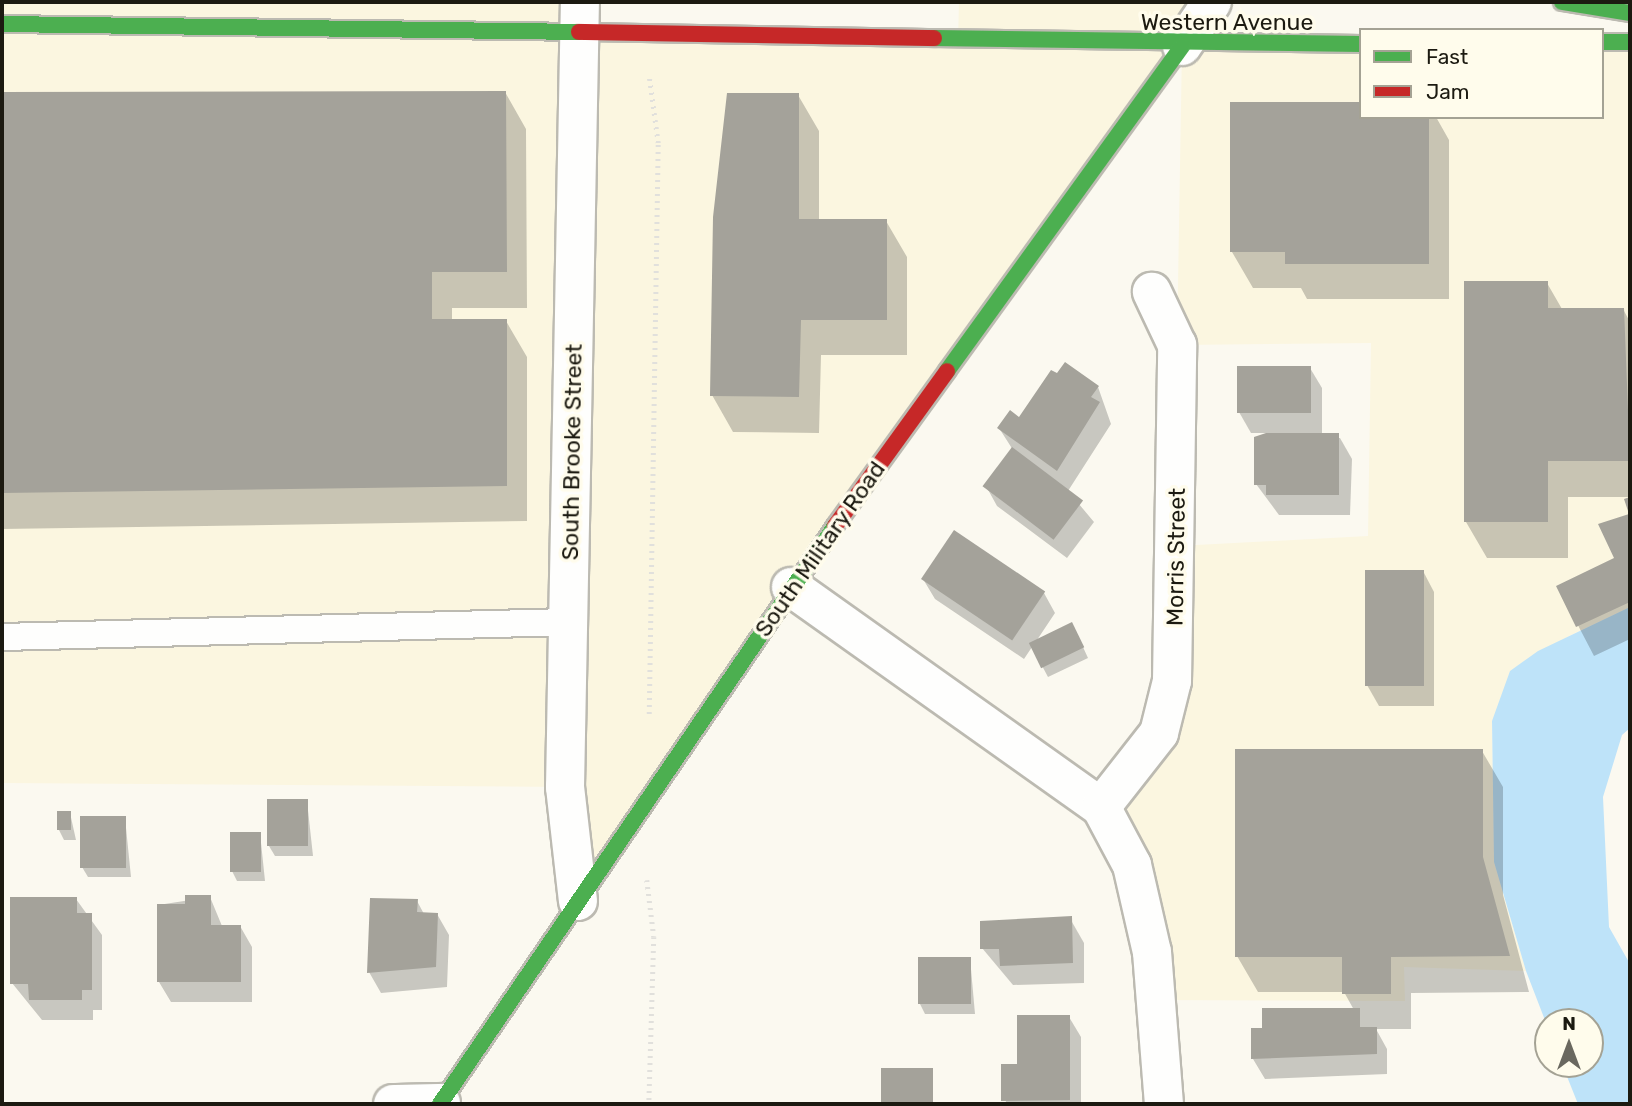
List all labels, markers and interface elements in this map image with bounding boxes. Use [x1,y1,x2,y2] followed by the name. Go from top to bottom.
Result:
[1140,8,1314,36] street label: Western Avenue
[1359,28,1604,119] legend
[1426,44,1468,69] text: Fast
[1426,79,1470,104] text: Jam
[556,343,588,561] street label: South Brooke Street
[749,456,891,642] street label: South Military Road
[1161,488,1191,626] street label: Morris Street
[1534,1008,1604,1078] north arrow
[1562,1012,1576,1035] text: N

